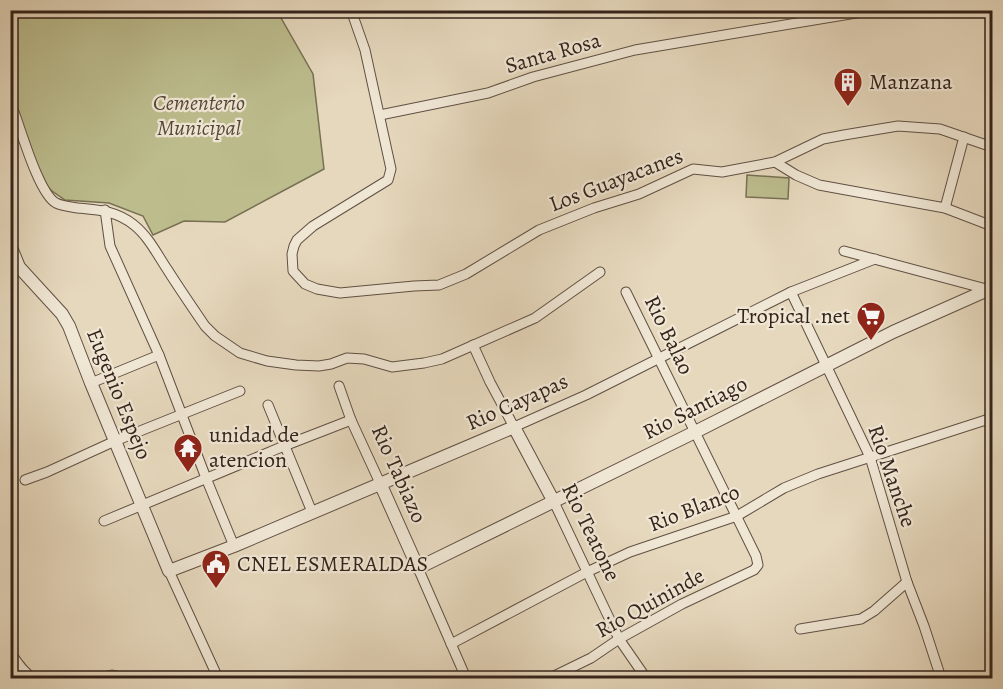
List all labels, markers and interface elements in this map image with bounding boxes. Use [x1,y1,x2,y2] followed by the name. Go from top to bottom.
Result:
[502,25,605,81] street label: Santa Rosa
[832,66,864,108] building icon: Manzana
[869,67,953,97] place label: Manzana
[153,88,245,143] park label: Cementerio Municipal
[545,141,687,219] street label: Los Guayacanes
[637,290,701,380] street label: Rio Balao
[855,300,887,342] supermarket icon: Tropical .net
[737,301,850,331] place label: Tropical .net
[79,324,159,464] street label: Eugenio Espejo
[461,366,573,438] street label: Rio Cayapas
[637,369,753,447] street label: Rio Santiago
[209,420,299,475] place label: unidad de atencion
[364,420,434,528] street label: Rio Tabiazo
[860,421,924,531] street label: Rio Manche
[172,432,204,474] temple icon: unidad de atencion
[644,477,744,539] street label: Rio Blanco
[554,478,628,586] street label: Rio Teatone
[200,548,232,590] public building icon: CNEL ESMERALDAS
[237,549,428,579] place label: CNEL ESMERALDAS
[590,561,710,645] street label: Rio Quininde

